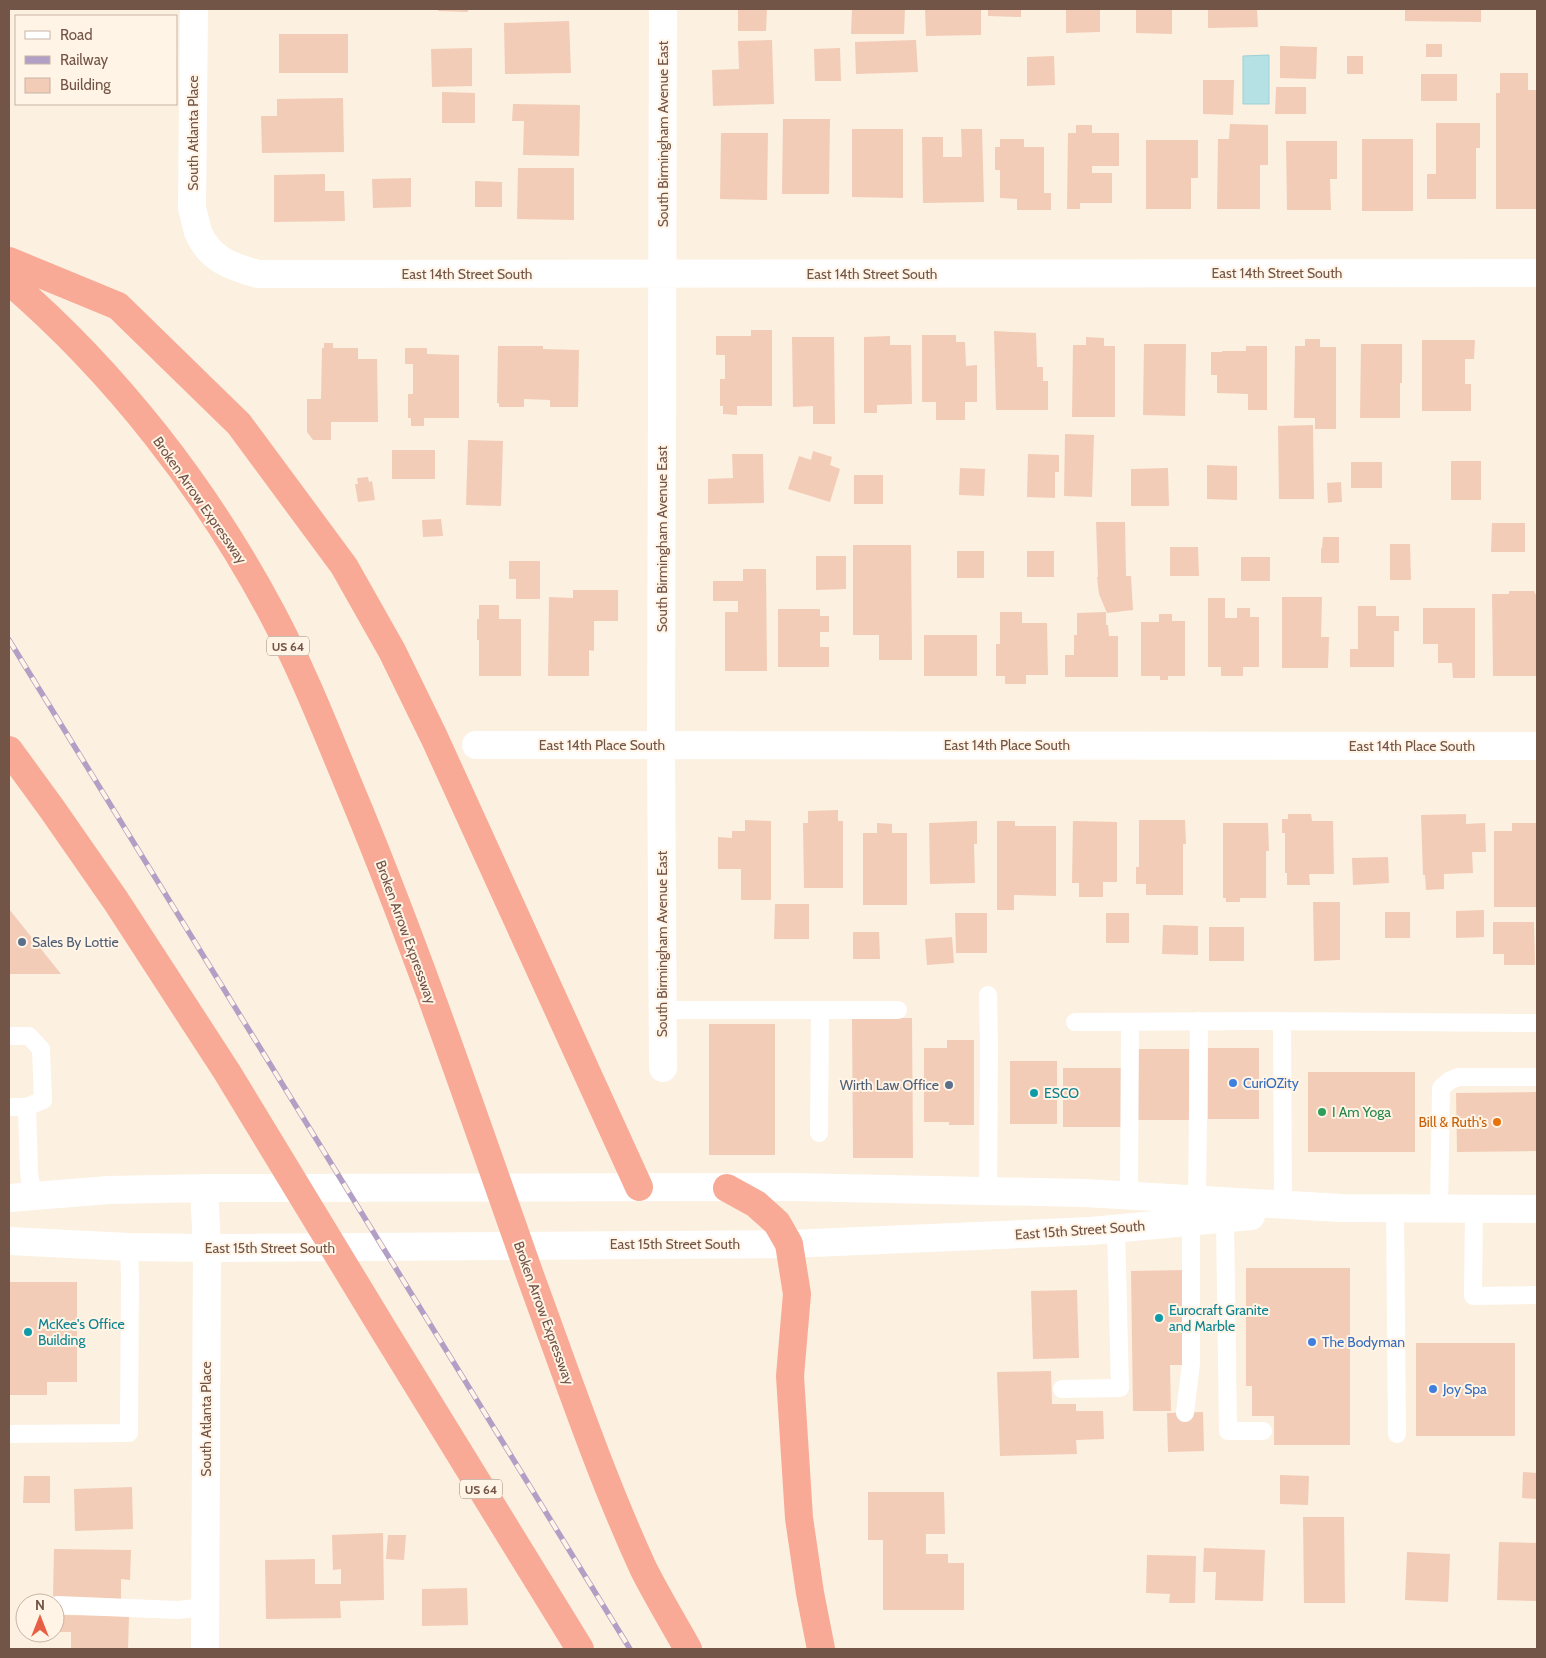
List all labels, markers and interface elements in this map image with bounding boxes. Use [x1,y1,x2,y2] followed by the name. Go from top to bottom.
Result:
[15,15,178,105] legend
[60,26,93,44] text: Road
[654,40,672,227] street label: South Birmingham Avenue East
[60,51,109,69] text: Railway
[184,75,202,191] street label: South Atlanta Place
[60,76,111,94] text: Building
[1212,264,1342,282] street label: East 14th Street South
[402,265,532,283] street label: East 14th Street South
[807,265,937,283] street label: East 14th Street South
[149,433,251,567] street label: Broken Arrow Expressway
[653,445,671,632] street label: South Birmingham Avenue East
[267,636,309,656] road number: US 64
[539,736,665,754] street label: East 14th Place South
[944,736,1070,754] street label: East 14th Place South
[1349,737,1475,755] street label: East 14th Place South
[653,850,671,1037] street label: South Birmingham Avenue East
[372,858,440,1006] street label: Broken Arrow Expressway
[32,933,119,951] place label: Sales By Lottie
[16,936,28,948] marker: Sales By Lottie
[1243,1074,1299,1092] place label: CuriOZity
[840,1076,939,1094] place label: Wirth Law Office
[1227,1077,1239,1089] marker: CuriOZity
[943,1079,955,1091] marker: Wirth Law Office
[1044,1084,1079,1102] place label: ESCO
[1028,1087,1040,1099] marker: ESCO
[1332,1103,1391,1121] place label: I Am Yoga
[1316,1106,1328,1118] marker: I Am Yoga
[1419,1113,1487,1131] place label: Bill & Ruth's
[1491,1116,1503,1128] marker: Bill & Ruth's
[1014,1216,1146,1244] street label: East 15th Street South
[610,1235,740,1253] street label: East 15th Street South
[205,1239,335,1257] street label: East 15th Street South
[510,1239,578,1387] street label: Broken Arrow Expressway
[1169,1301,1269,1335] place label: Eurocraft Granite and Marble
[1153,1312,1165,1324] marker: Eurocraft Granite and Marble
[38,1315,125,1349] place label: McKee's Office Building
[22,1326,34,1338] marker: McKee's Office Building
[1322,1333,1405,1351] place label: The Bodyman
[1306,1336,1318,1348] marker: The Bodyman
[197,1361,215,1477] street label: South Atlanta Place
[1442,1380,1487,1398] place label: Joy Spa
[1427,1383,1439,1395] marker: Joy Spa
[460,1480,502,1498] road number: US 64
[15,1593,65,1643] north arrow
[35,1596,45,1614] text: N

